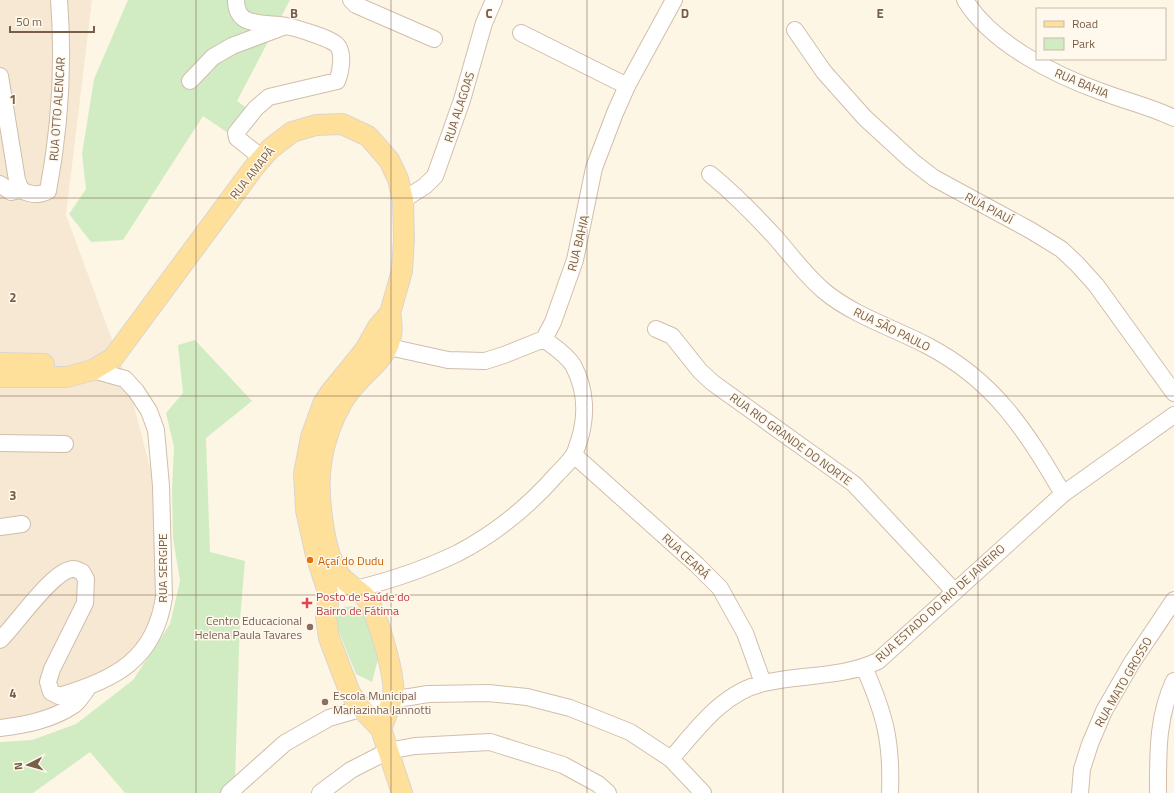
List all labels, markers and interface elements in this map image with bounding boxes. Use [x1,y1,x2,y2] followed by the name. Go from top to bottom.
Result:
[290,3,298,23] text: B
[485,3,493,23] text: C
[681,3,689,23] text: D
[876,3,884,23] text: E
[10,8,94,34] scale bar
[1036,8,1166,60] legend
[16,12,42,31] text: 50 m
[1072,14,1098,33] text: Road
[1072,34,1095,53] text: Park
[44,56,70,162] street label: RUA OTTO ALENCAR
[1052,63,1112,103] street label: RUA BAHIA
[439,69,479,145] street label: RUA ALAGOAS
[9,89,17,109] text: 1
[225,142,279,204] street label: RUA AMAPÁ
[961,187,1018,229] street label: RUA PIAUÍ
[562,213,594,273] street label: RUA BAHIA
[9,287,17,307] text: 2
[850,302,934,356] street label: RUA SÃO PAULO
[726,388,856,490] street label: RUA RIO GRANDE DO NORTE
[9,485,17,505] text: 3
[658,529,714,583] street label: RUA CEARÁ
[153,533,172,603] street label: RUA SERGIPE
[871,539,1009,667] street label: RUA ESTADO DO RIO DE JANEIRO
[318,551,384,570] place label: Açaí do Dudu
[305,555,315,565] marker: Açaí do Dudu
[316,587,410,620] place label: Posto de Saúde do Bairro de Fátima
[301,597,313,609] marker: Posto de Saúde do Bairro de Fátima
[195,611,302,644] place label: Centro Educacional Helena Paula Tavares
[305,622,315,632] marker: Centro Educacional Helena Paula Tavares
[1089,633,1157,731] street label: RUA MATO GROSSO
[9,683,17,703] text: 4
[333,686,431,719] place label: Escola Municipal Mariazinha Jannotti
[320,697,330,707] marker: Escola Municipal Mariazinha Jannotti
[8,745,48,785] north arrow
[10,761,26,771] text: N

